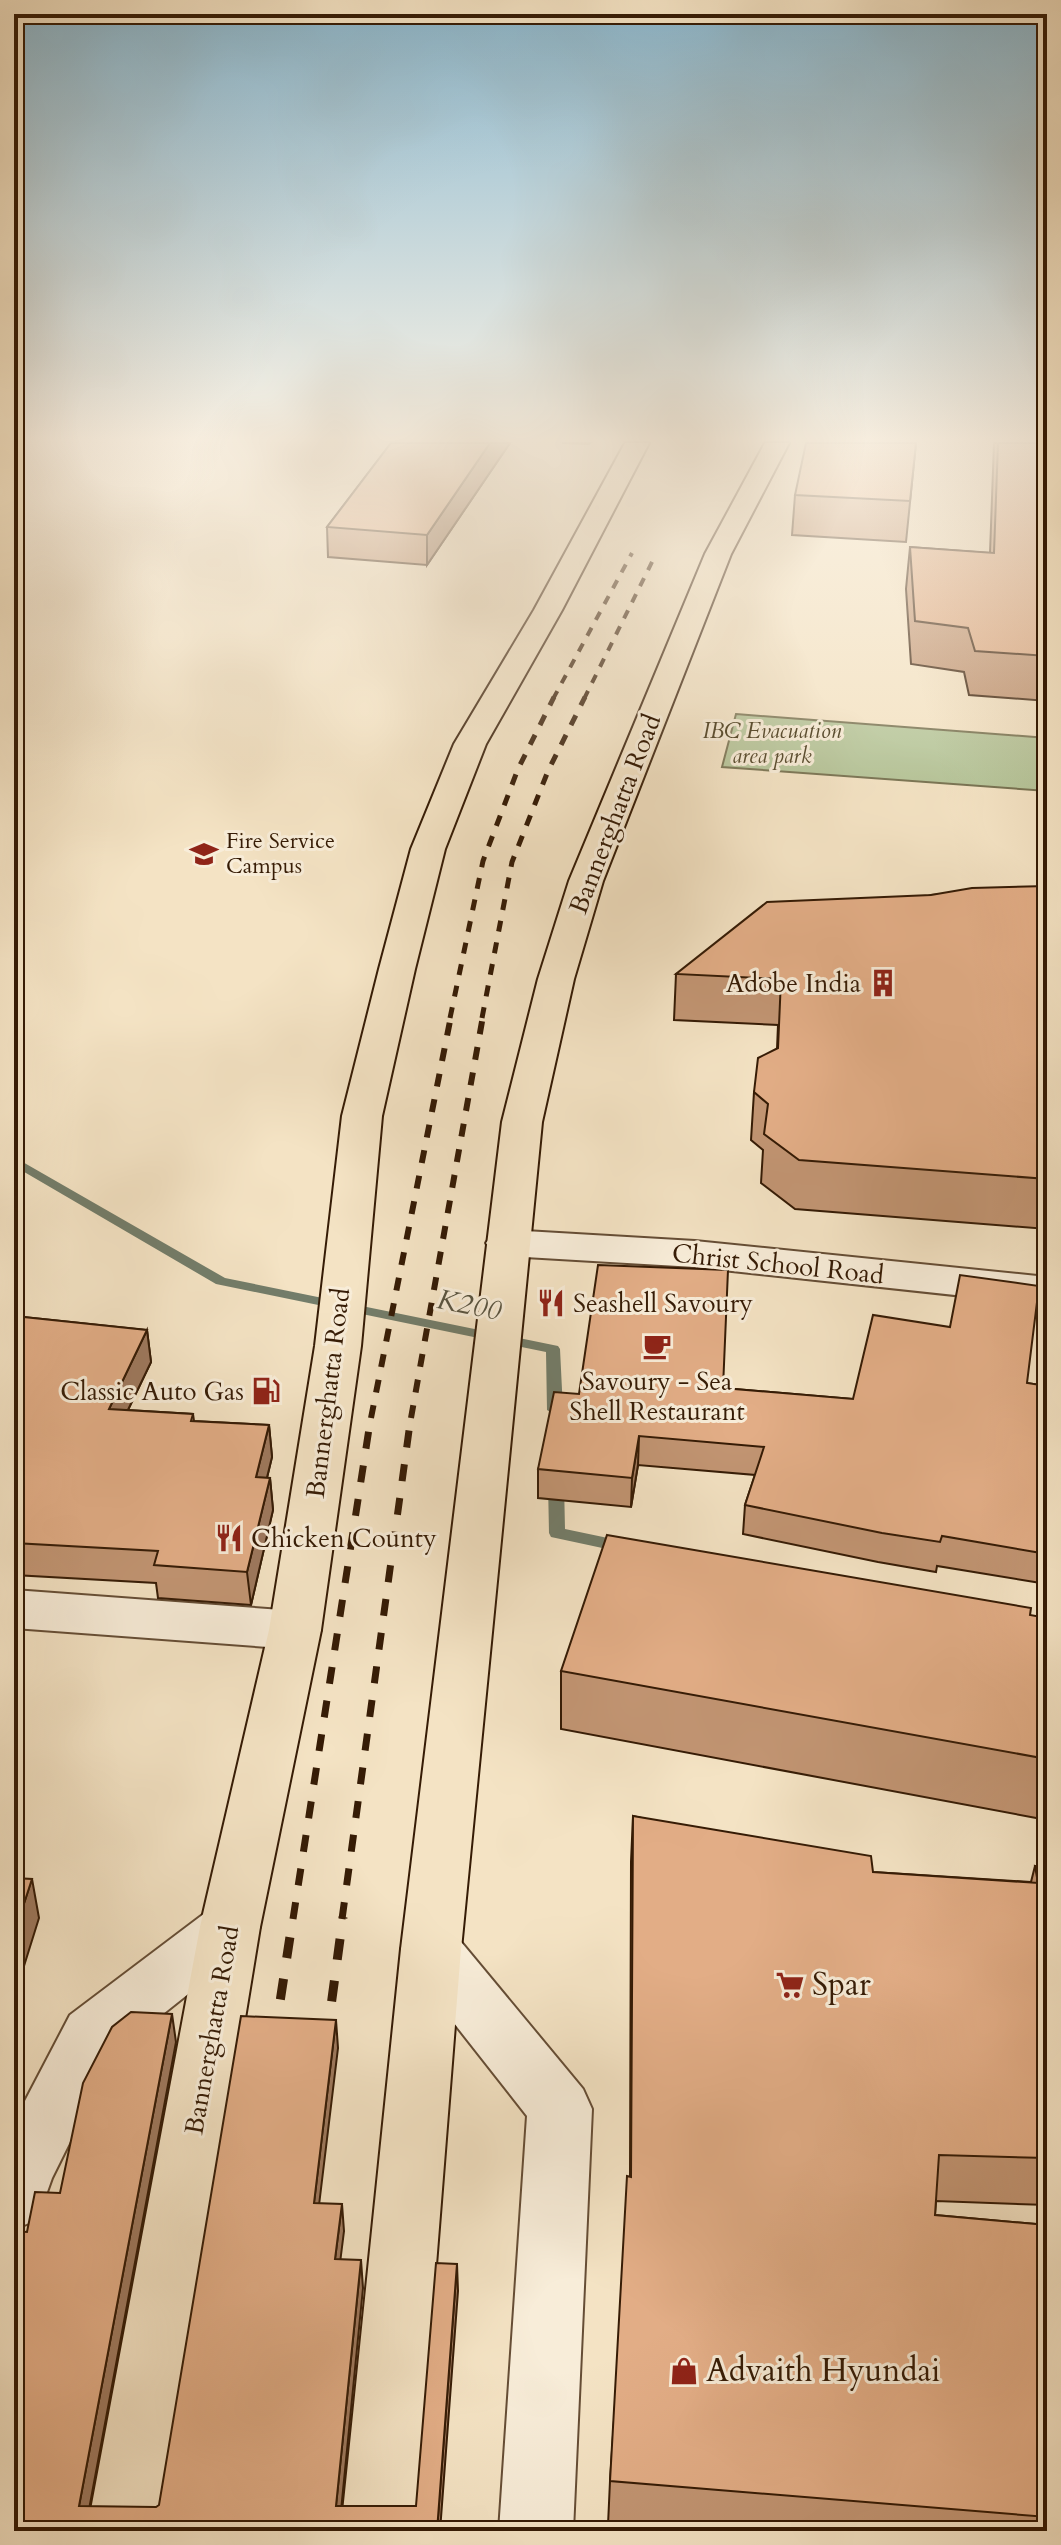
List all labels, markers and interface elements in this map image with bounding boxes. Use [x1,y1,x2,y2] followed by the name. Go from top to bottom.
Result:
[561,709,669,919] street label: Bannerghatta Road
[703,716,842,771] park label: IBC Evacuation area park
[226,826,335,881] place label: Fire Service Campus
[189,839,219,869] school or university icon: Fire Service Campus
[726,966,861,1001] place label: Adobe India
[868,968,898,998] building icon: Adobe India
[670,1235,886,1293] street label: Christ School Road
[434,1280,505,1330] water label: K200
[298,1286,358,1500] street label: Bannerghatta Road
[573,1286,753,1321] place label: Seashell Savoury
[536,1288,566,1318] restaurant icon: Seashell Savoury
[642,1331,672,1361] cafe icon: Savoury - Sea Shell Restaurant
[569,1364,745,1429] place label: Savoury - Sea Shell Restaurant
[60,1374,244,1409] place label: Classic Auto Gas
[251,1376,281,1406] fuel station icon: Classic Auto Gas
[251,1521,437,1556] place label: Chicken County
[214,1523,244,1553] restaurant icon: Chicken County
[176,1923,248,2137] street label: Bannerghatta Road
[812,1963,871,2007] place label: Spar
[775,1970,805,2000] supermarket icon: Spar
[706,2349,940,2393] place label: Advaith Hyundai
[669,2356,699,2386] shop icon: Advaith Hyundai

